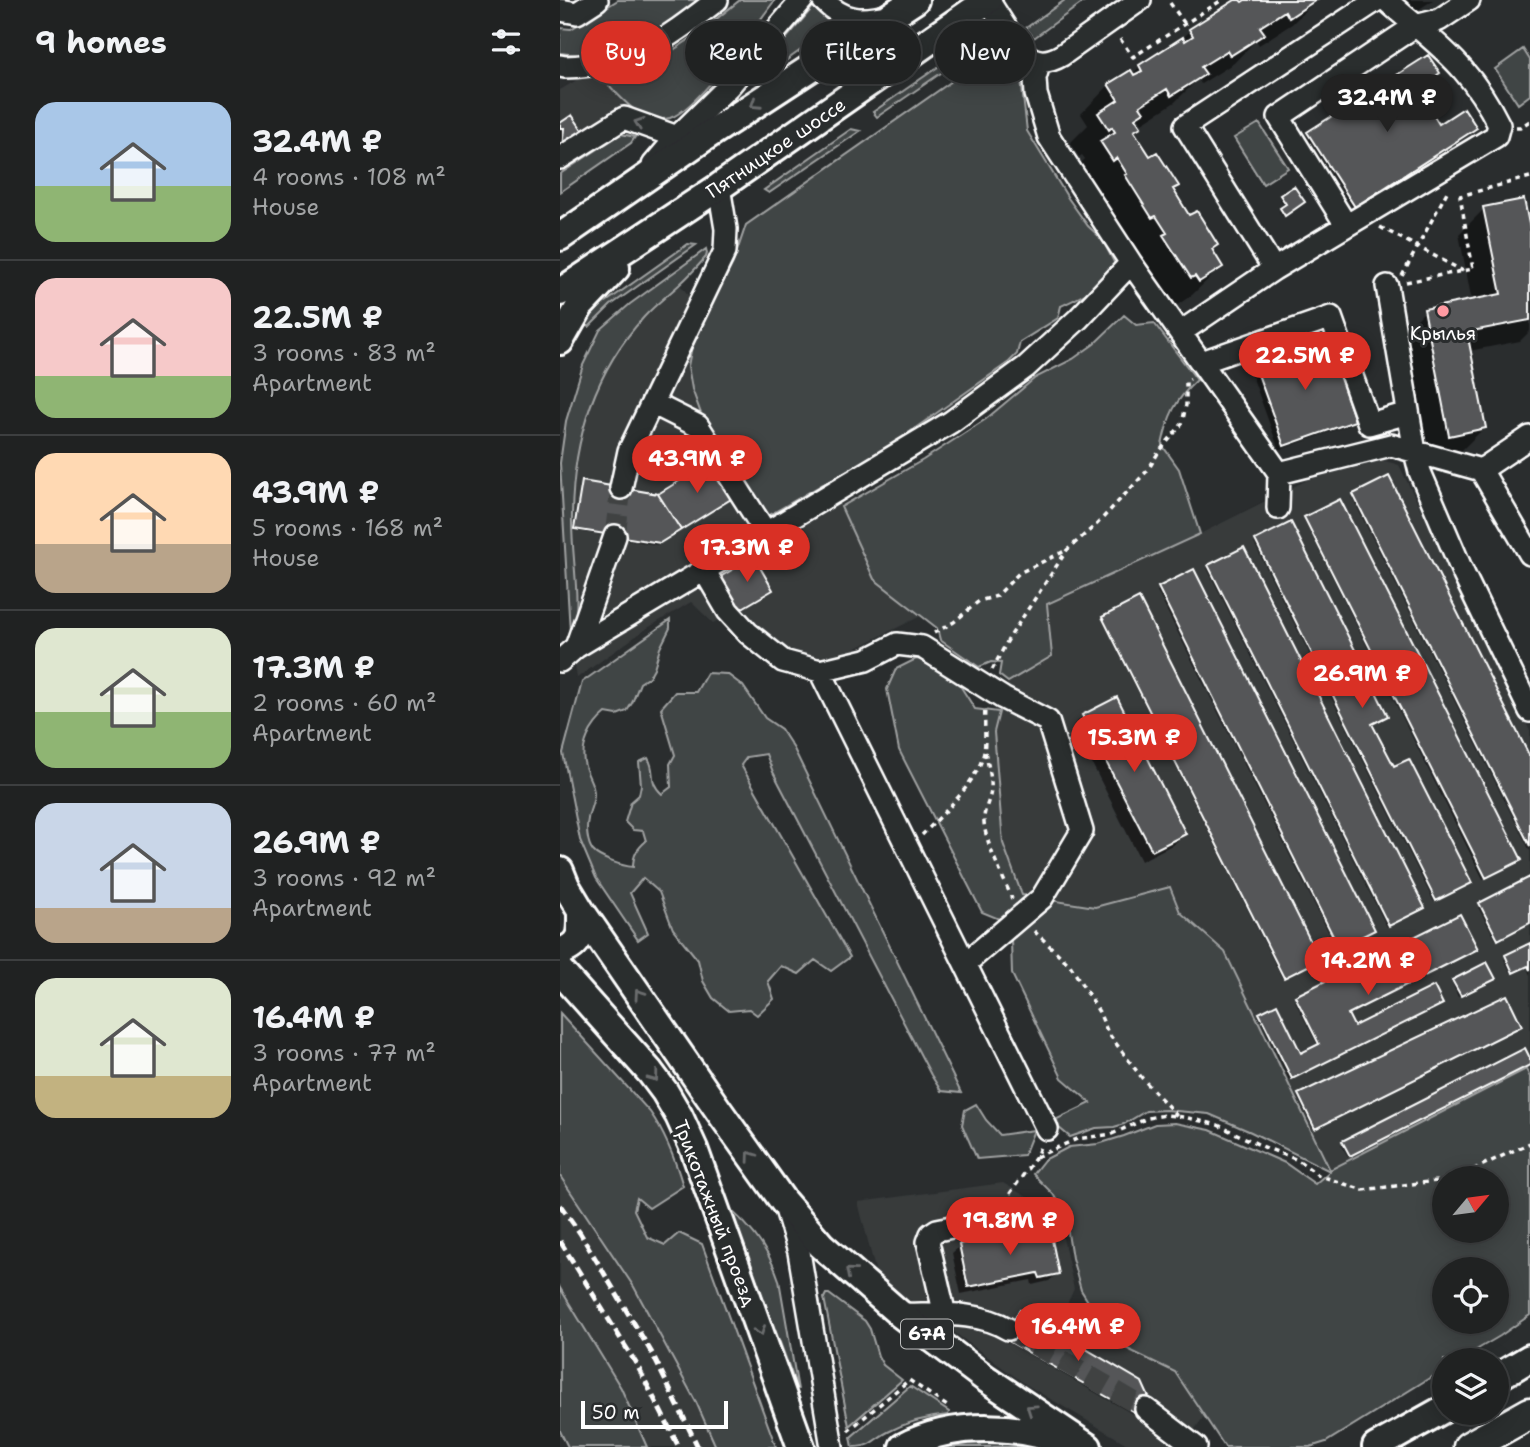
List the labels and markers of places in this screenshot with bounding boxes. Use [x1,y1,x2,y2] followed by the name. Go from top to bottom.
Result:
[1322,74,1452,134] pin: 32.4M ₽
[1435,303,1451,319] marker: Крылья
[1410,321,1476,346] place label: Крылья
[1240,332,1370,392] pin: 22.5M ₽
[632,435,762,495] pin: 43.9M ₽
[682,524,812,584] pin: 17.3M ₽
[1297,650,1427,710] pin: 26.9M ₽
[1069,714,1199,774] pin: 15.3M ₽
[1303,937,1433,997] pin: 14.2M ₽
[945,1198,1075,1257] pin: 19.8M ₽
[1013,1304,1143,1363] pin: 16.4M ₽

